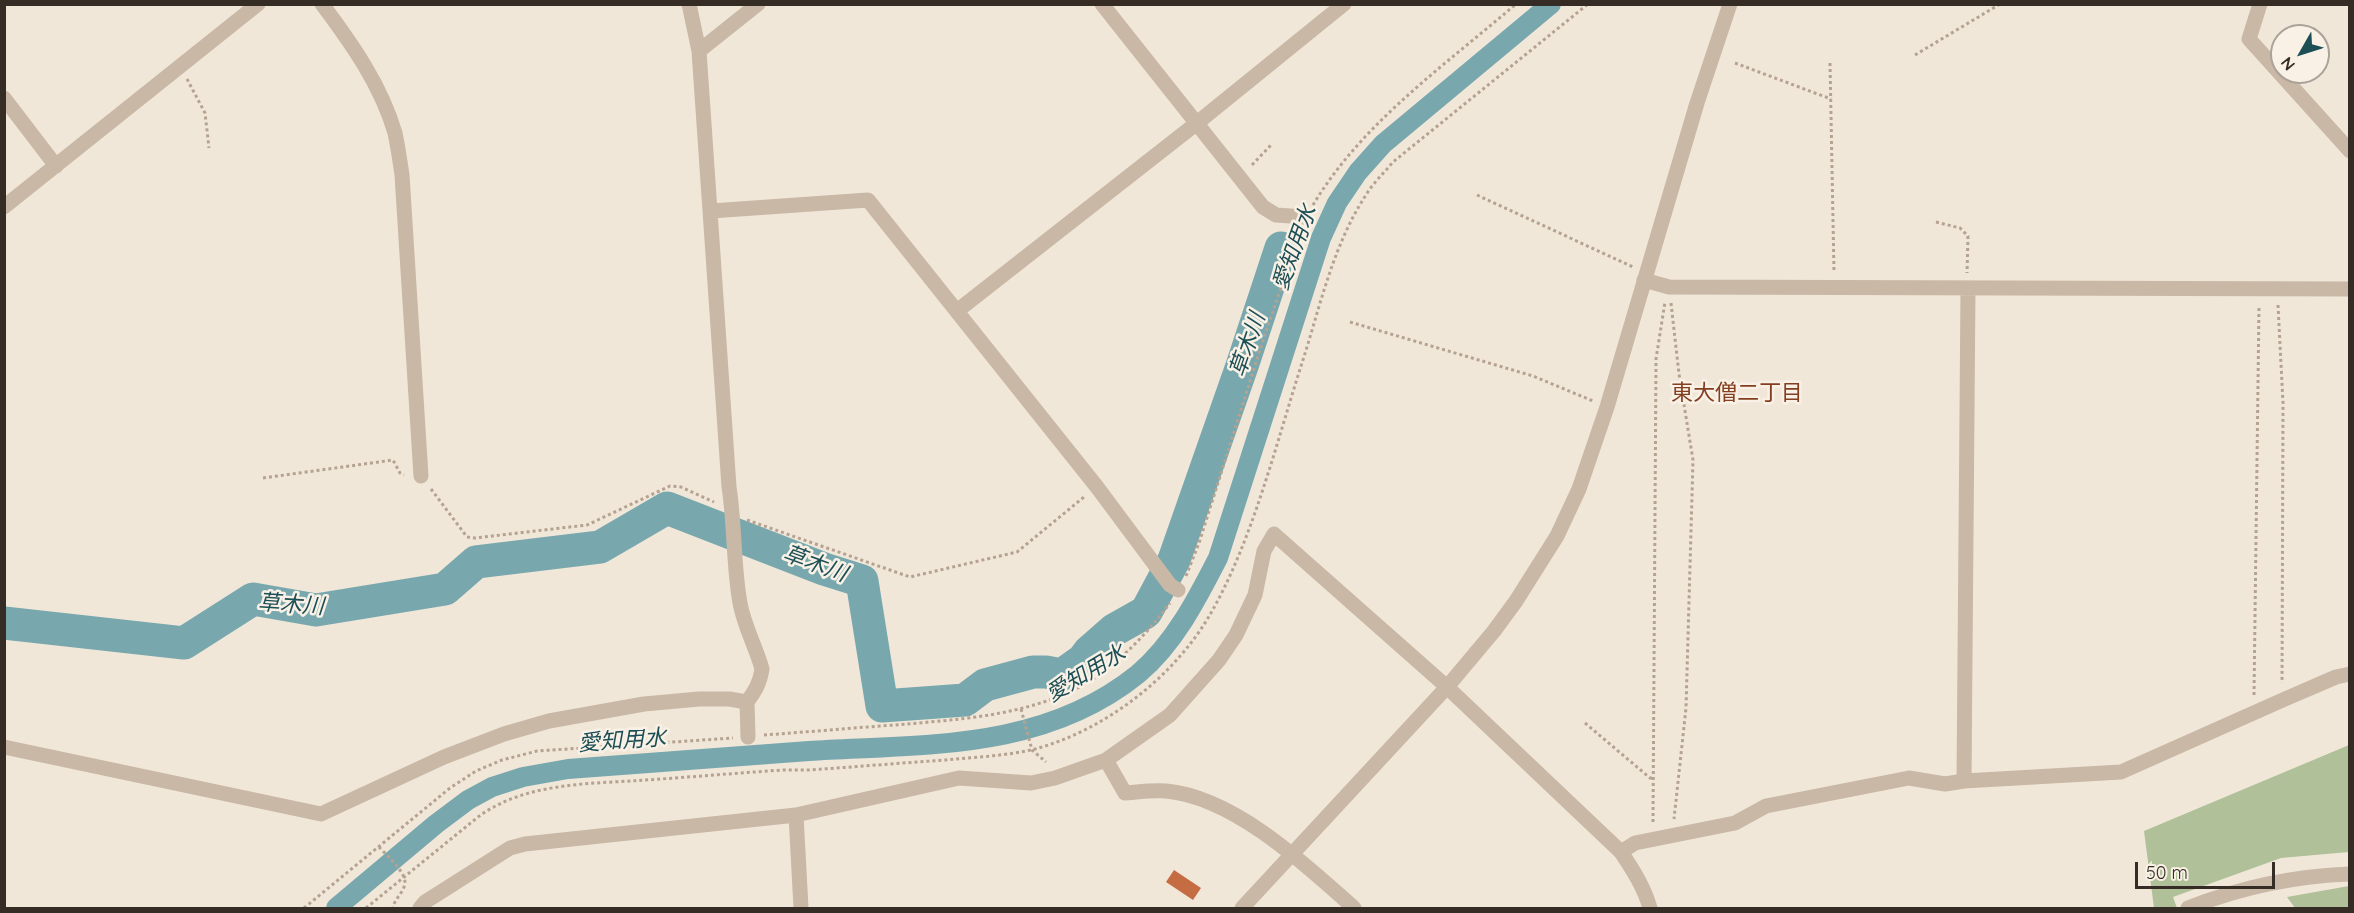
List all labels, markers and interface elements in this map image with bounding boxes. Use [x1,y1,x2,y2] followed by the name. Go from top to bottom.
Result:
[2270,24,2330,84] north arrow
[2276,53,2299,75] text: N
[1268,202,1322,294] water label: 愛知用水
[1225,310,1271,380] water label: 草木川
[1671,380,1803,406] district label: 東大僧二丁目
[779,540,851,588] water label: 草木川
[257,590,325,620] water label: 草木川
[1041,640,1131,708] water label: 愛知用水
[577,725,667,757] water label: 愛知用水
[2138,850,2278,888] scale bar
[2146,861,2188,884] text: 50 m

